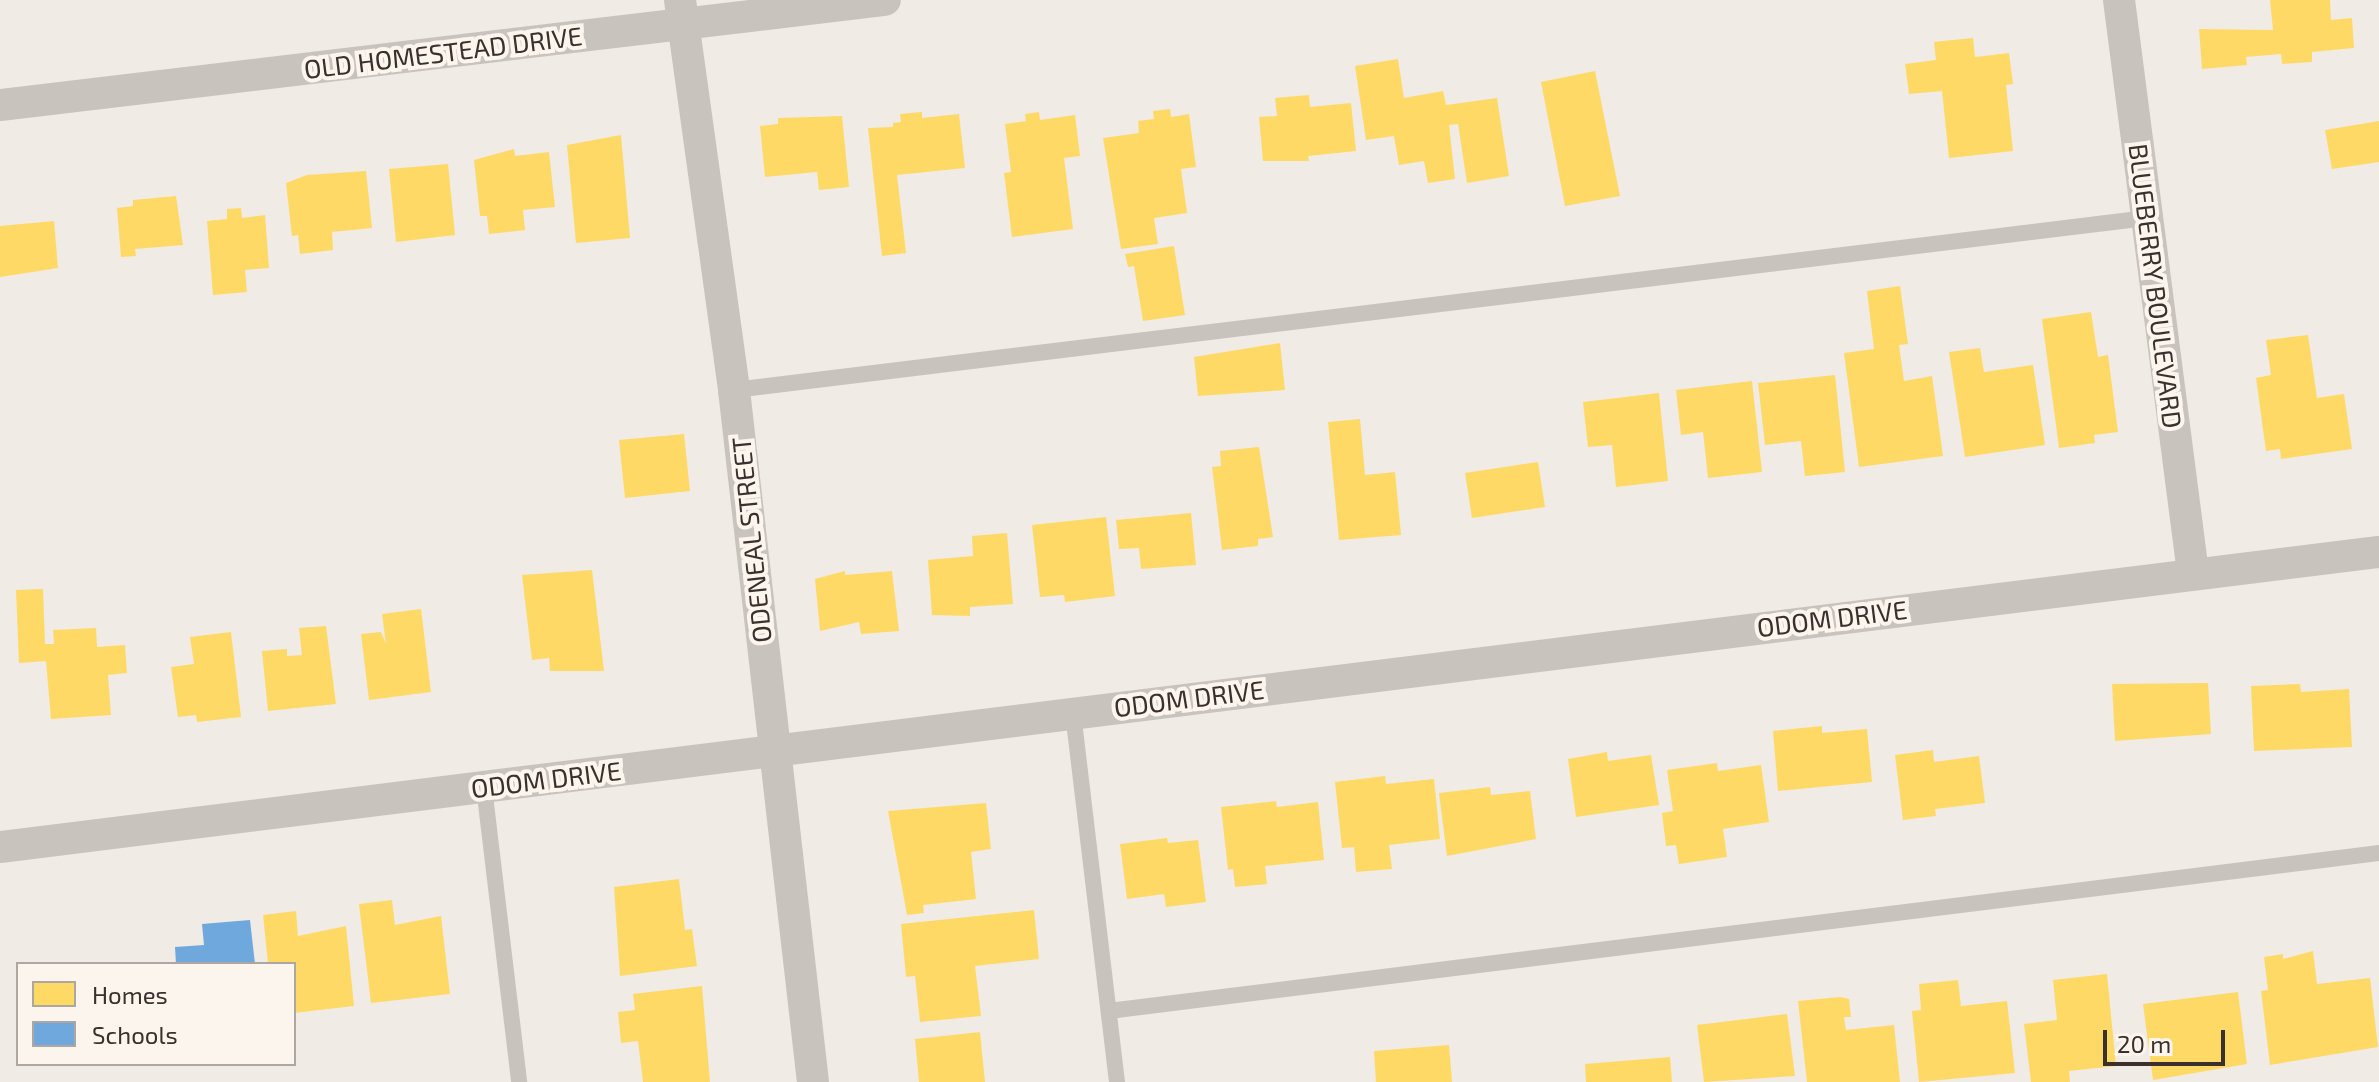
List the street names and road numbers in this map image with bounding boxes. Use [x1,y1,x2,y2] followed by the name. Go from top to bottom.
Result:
[302,19,584,85] street label: OLD HOMESTEAD DRIVE
[2123,142,2189,430] street label: BLUEBERRY BOULEVARD
[725,435,777,645] street label: ODENEAL STREET
[1755,593,1909,643] street label: ODOM DRIVE
[1112,673,1266,723] street label: ODOM DRIVE
[469,754,623,804] street label: ODOM DRIVE

